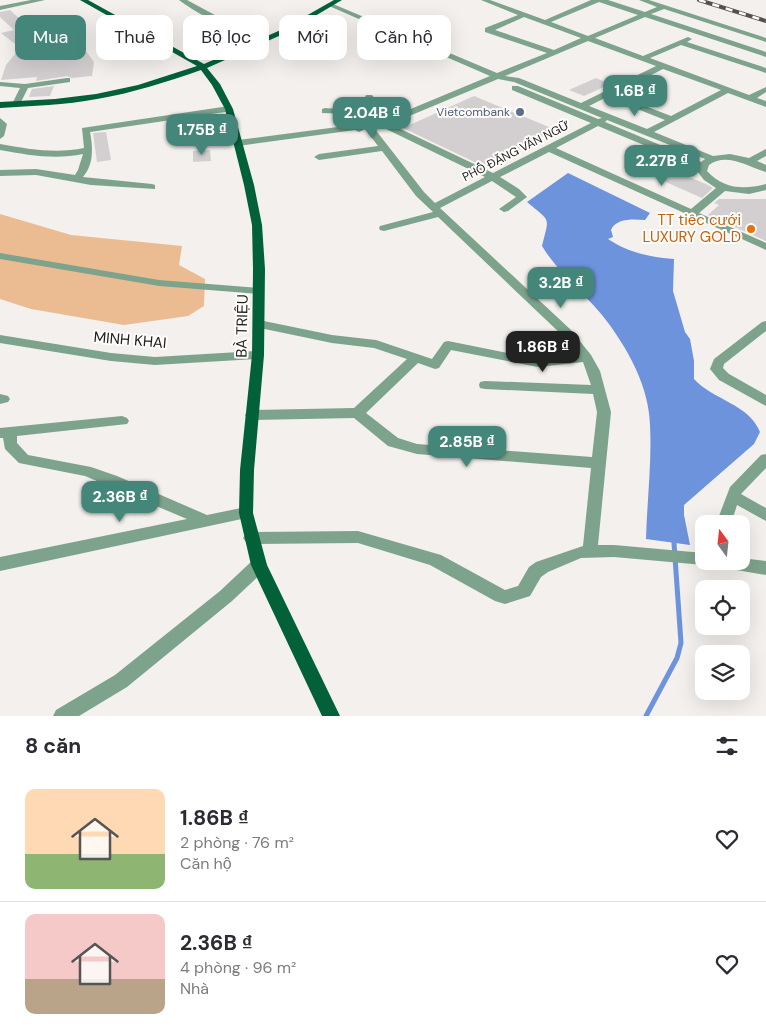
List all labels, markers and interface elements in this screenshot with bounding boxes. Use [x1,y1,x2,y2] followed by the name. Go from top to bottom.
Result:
[15,15,86,60] chip: Mua
[96,15,173,60] chip: Thuê
[183,15,269,60] chip: Bộ lọc
[279,15,347,60] chip: Mới
[357,15,451,60] chip: Căn hộ
[594,74,676,117] pin: 1.6B ₫
[614,80,656,101] text: 1.6B ₫
[326,96,418,139] pin: 2.04B ₫
[344,102,400,123] text: 2.04B ₫
[436,104,510,120] place label: Vietcombank
[514,106,526,118] marker: Vietcombank
[156,114,248,156] pin: 1.75B ₫
[459,117,573,185] street label: PHỐ ĐẶNG VĂN NGỮ
[177,119,227,140] text: 1.75B ₫
[616,144,708,187] pin: 2.27B ₫
[635,150,689,171] text: 2.27B ₫
[642,210,741,247] place label: TT tiêc cưới LUXURY GOLD
[745,223,757,235] marker: TT tiêc cưới LUXURY GOLD
[520,266,602,309] pin: 3.2B ₫
[538,272,584,293] text: 3.2B ₫
[231,294,253,358] street label: BÀ TRIỆU
[93,327,167,353] street label: MINH KHAI
[497,330,589,373] pin: 1.86B ₫
[517,336,569,357] text: 1.86B ₫
[421,426,513,468] pin: 2.85B ₫
[439,431,495,452] text: 2.85B ₫
[74,480,166,523] pin: 2.36B ₫
[92,486,148,507] text: 2.36B ₫
[695,515,750,570] north arrow
[695,515,750,700] map controls
[695,580,750,635] button: locate
[695,645,750,700] button: layers
[25,732,81,760] text: 8 căn
[713,732,741,760] icon: filters
[180,804,249,832] text: 1.86B ₫
[65,809,125,869] icon: home
[713,825,741,853] icon: heart
[180,832,294,853] text: 2 phòng · 76 m²
[180,853,232,874] text: Căn hộ
[180,929,253,957] text: 2.36B ₫
[65,934,125,994] icon: home
[713,950,741,978] icon: heart
[180,957,296,978] text: 4 phòng · 96 m²
[180,978,209,999] text: Nhà

